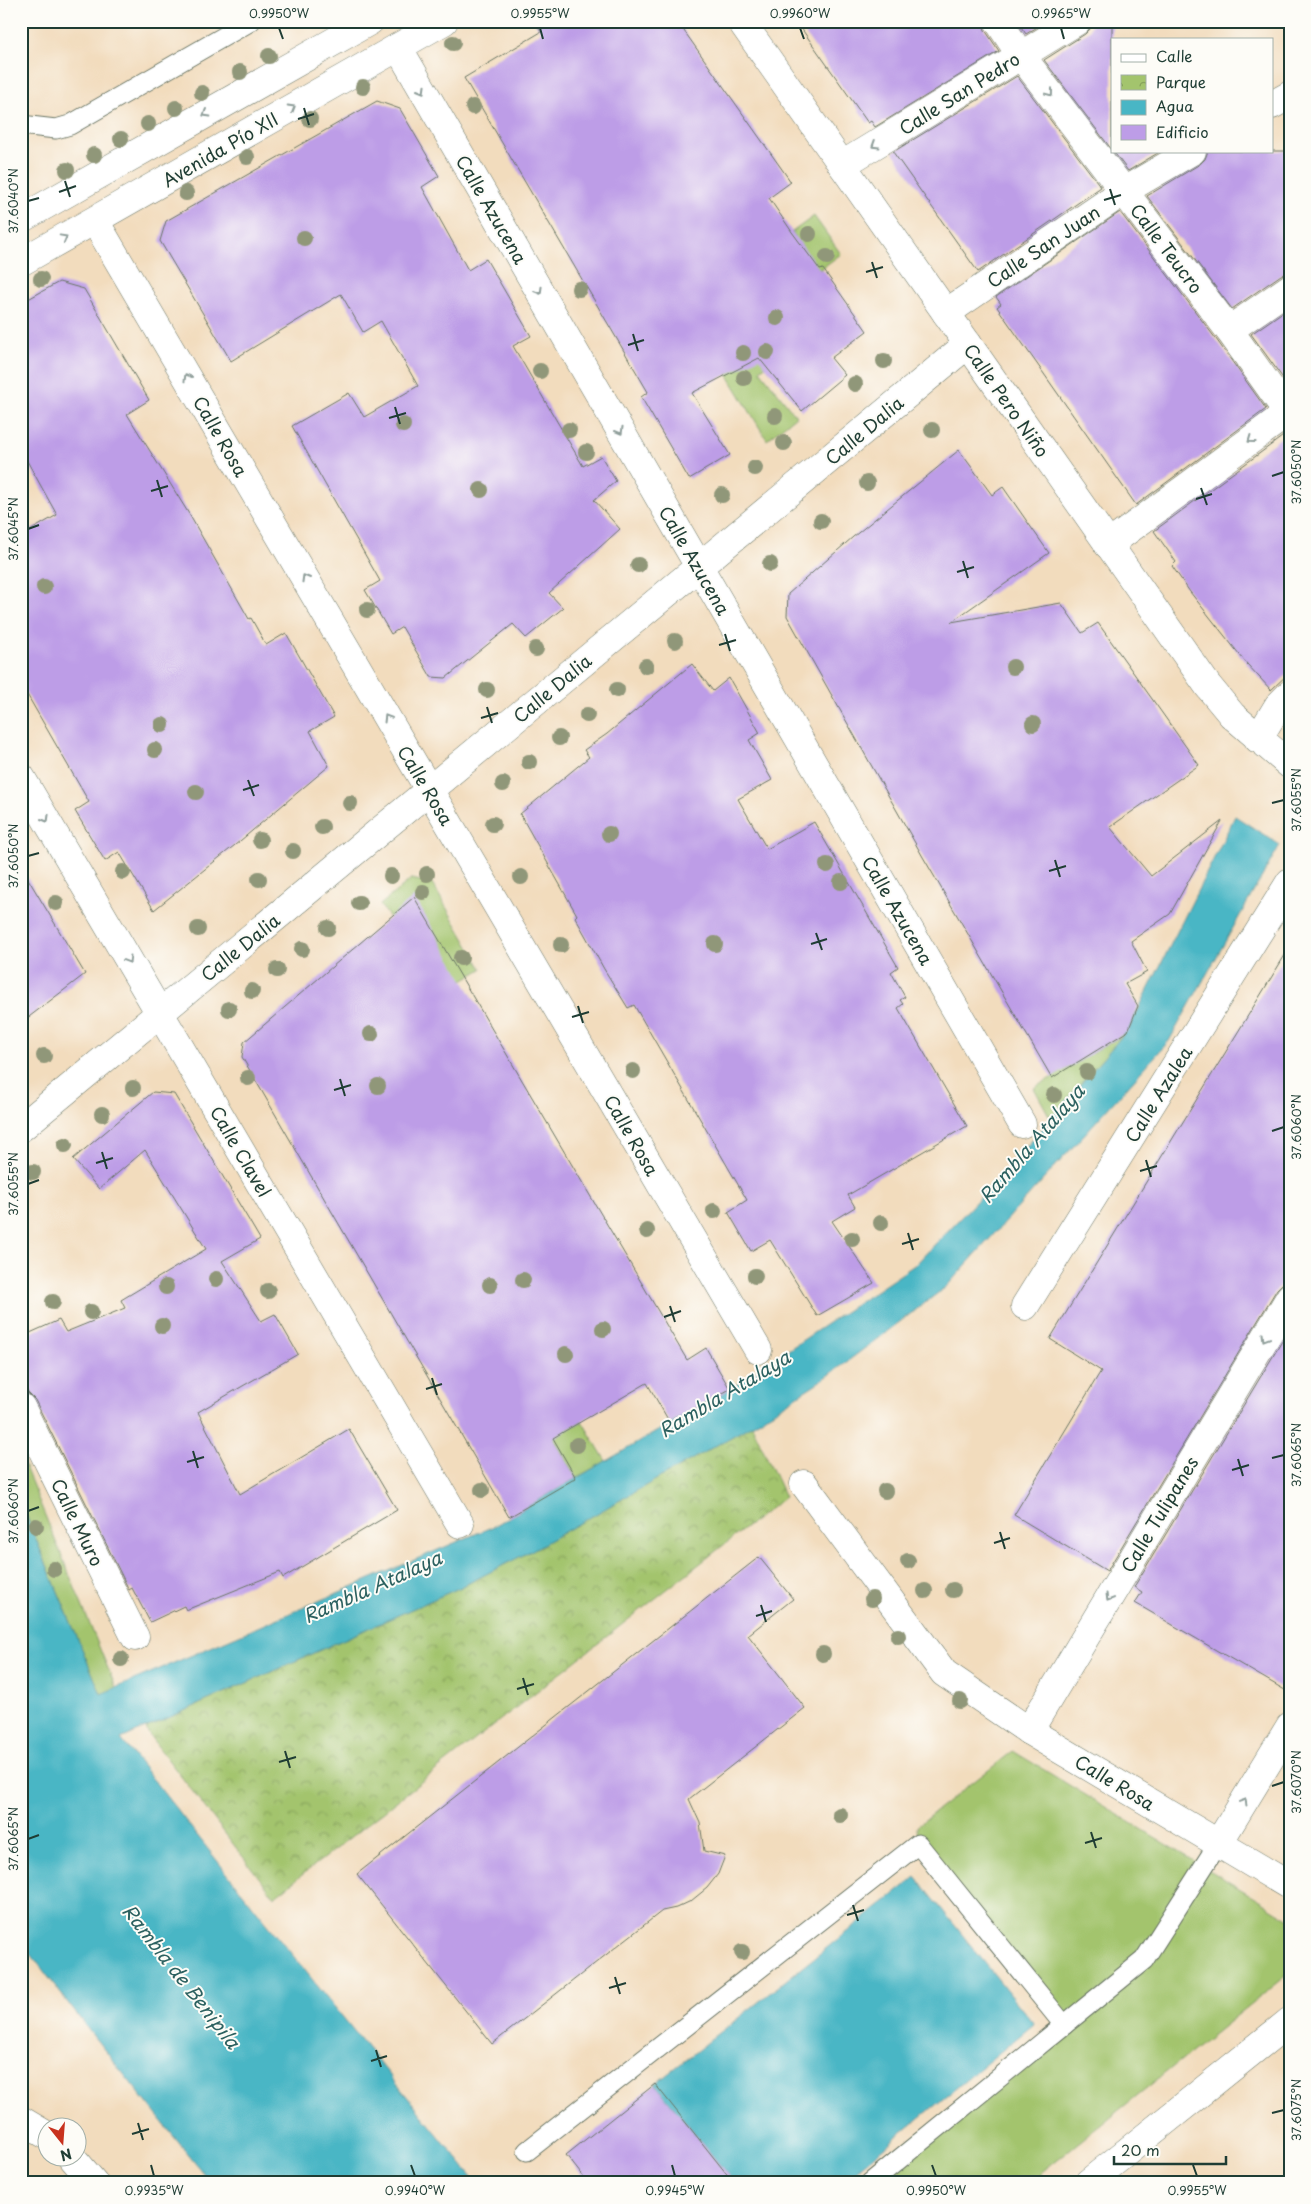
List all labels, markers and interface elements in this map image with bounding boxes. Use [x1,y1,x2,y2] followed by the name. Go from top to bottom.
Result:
[249,4,310,22] text: 0.9950°W
[510,4,570,22] text: 0.9955°W
[770,4,831,22] text: 0.9960°W
[1031,4,1091,22] text: 0.9965°W
[1111,38,1274,152] legend
[1156,44,1193,67] text: Calle
[893,45,1025,141] street label: Calle San Pedro
[1156,70,1206,93] text: Parque
[416,84,426,93] one-way arrow
[1044,87,1052,96] one-way arrow
[1156,94,1194,117] text: Agua
[286,104,295,114] one-way arrow
[157,105,283,193] street label: Avenida Pío XII
[203,108,212,118] one-way arrow
[1156,120,1209,143] text: Edificio
[871,138,880,148] one-way arrow
[450,149,535,269] street label: Calle Azucena
[4,168,22,234] text: 37.6040°N
[1124,197,1210,299] street label: Calle Teucro
[981,198,1105,294] street label: Calle San Juan
[58,234,67,244] one-way arrow
[533,285,543,294] one-way arrow
[958,338,1056,462] street label: Calle Pero Niño
[183,374,193,383] one-way arrow
[819,389,909,471] street label: Calle Dalia
[187,391,255,482] street label: Calle Rosa
[614,426,624,435] one-way arrow
[1247,434,1256,443] one-way arrow
[1287,440,1305,504] text: 37.6050°N
[4,497,22,561] text: 37.6045°N
[653,500,738,620] street label: Calle Azucena
[301,575,311,584] one-way arrow
[507,647,597,729] street label: Calle Dalia
[383,715,393,724] one-way arrow
[391,740,461,831] street label: Calle Rosa
[1287,768,1305,832] text: 37.6055°N
[40,814,50,823] one-way arrow
[4,824,22,888] text: 37.6050°N
[856,850,941,970] street label: Calle Azucena
[195,907,285,987] street label: Calle Dalia
[122,954,132,963] one-way arrow
[1118,1040,1199,1147] street label: Calle Azalea
[972,1077,1091,1208] water label: Rambla Atalaya
[598,1090,666,1181] street label: Calle Rosa
[1287,1094,1305,1160] text: 37.6060°N
[204,1100,278,1202] street label: Calle Clavel
[4,1152,22,1216] text: 37.6055°N
[1261,1333,1271,1342] one-way arrow
[653,1342,796,1443] water label: Rambla Atalaya
[1287,1423,1305,1487] text: 37.6065°N
[1114,1451,1204,1577] street label: Calle Tulipanes
[45,1473,111,1571] street label: Calle Muro
[4,1478,22,1544] text: 37.6060°N
[298,1542,447,1629] water label: Rambla Atalaya
[1106,1592,1116,1601] one-way arrow
[1070,1747,1161,1817] street label: Calle Rosa
[1287,1750,1305,1814] text: 37.6070°N
[1237,1799,1247,1808] one-way arrow
[4,1807,22,1871] text: 37.6065°N
[117,1898,248,2055] water label: Rambla de Benipila
[1287,2079,1305,2141] text: 37.6075°N
[38,2116,88,2166] north arrow
[1114,2134,1226,2166] scale bar
[1121,2138,1160,2161] text: 20 m
[58,2143,74,2167] text: N
[125,2181,184,2199] text: 0.9935°W
[385,2181,446,2199] text: 0.9940°W
[645,2181,705,2199] text: 0.9945°W
[906,2181,967,2199] text: 0.9950°W
[1167,2181,1227,2199] text: 0.9955°W

